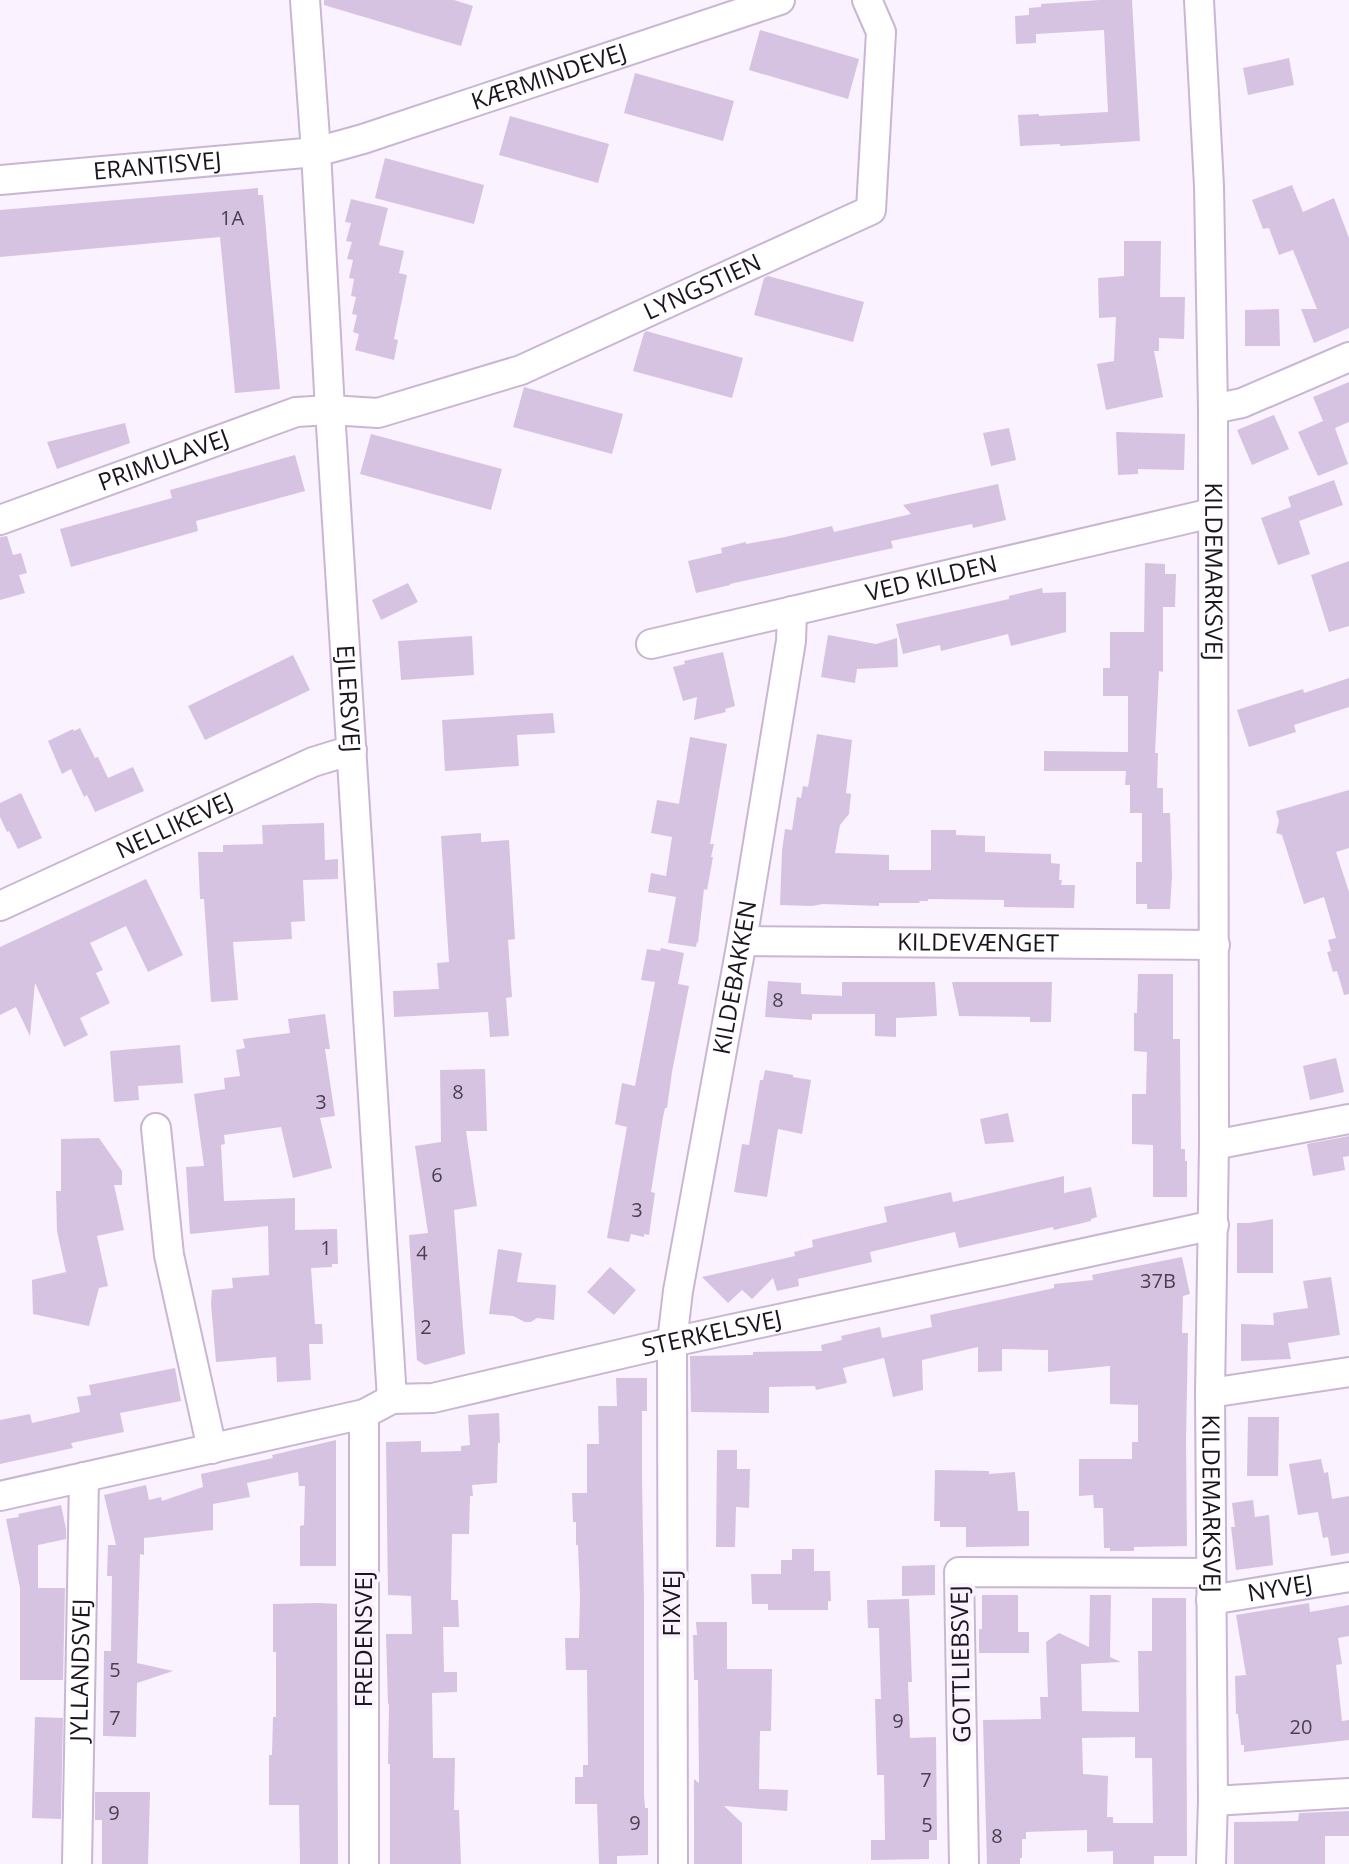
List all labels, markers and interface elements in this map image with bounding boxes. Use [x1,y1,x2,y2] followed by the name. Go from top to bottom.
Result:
[467,34,630,117] street label: KÆRMINDEVEJ
[92,142,223,187] street label: ERANTISVEJ
[220,204,244,231] house number: 1A
[638,245,766,327] street label: LYNGSTIEN
[93,420,233,498] street label: PRIMULAVEJ
[1198,483,1231,661] street label: KILDEMARKSVEJ
[862,546,1000,608] street label: VED KILDEN
[330,644,369,753] street label: EJLERSVEJ
[110,783,238,866] street label: NELLIKEVEJ
[704,898,763,1057] street label: KILDEBAKKEN
[897,924,1059,959] street label: KILDEVÆNGET
[772,986,784,1013] house number: 8
[452,1078,464,1105] house number: 8
[315,1088,327,1115] house number: 3
[431,1161,443,1188] house number: 6
[631,1196,643,1223] house number: 3
[320,1234,332,1261] house number: 1
[416,1239,428,1266] house number: 4
[1140,1267,1176,1294] house number: 37B
[638,1301,784,1364] street label: STERKELSVEJ
[420,1313,432,1340] house number: 2
[1195,1414,1229,1593] street label: KILDEMARKSVEJ
[1245,1565,1315,1609] street label: NYVEJ
[654,1569,687,1637] street label: FIXVEJ
[346,1571,379,1707] street label: FREDENSVEJ
[942,1585,977,1743] street label: GOTTLIEBSVEJ
[61,1598,97,1744] street label: JYLLANDSVEJ
[109,1656,121,1683] house number: 5
[109,1704,121,1731] house number: 7
[892,1707,904,1734] house number: 9
[1290,1713,1312,1740] house number: 20
[920,1766,932,1793] house number: 7
[108,1799,120,1826] house number: 9
[629,1809,641,1836] house number: 9
[921,1811,933,1838] house number: 5
[991,1822,1003,1849] house number: 8

